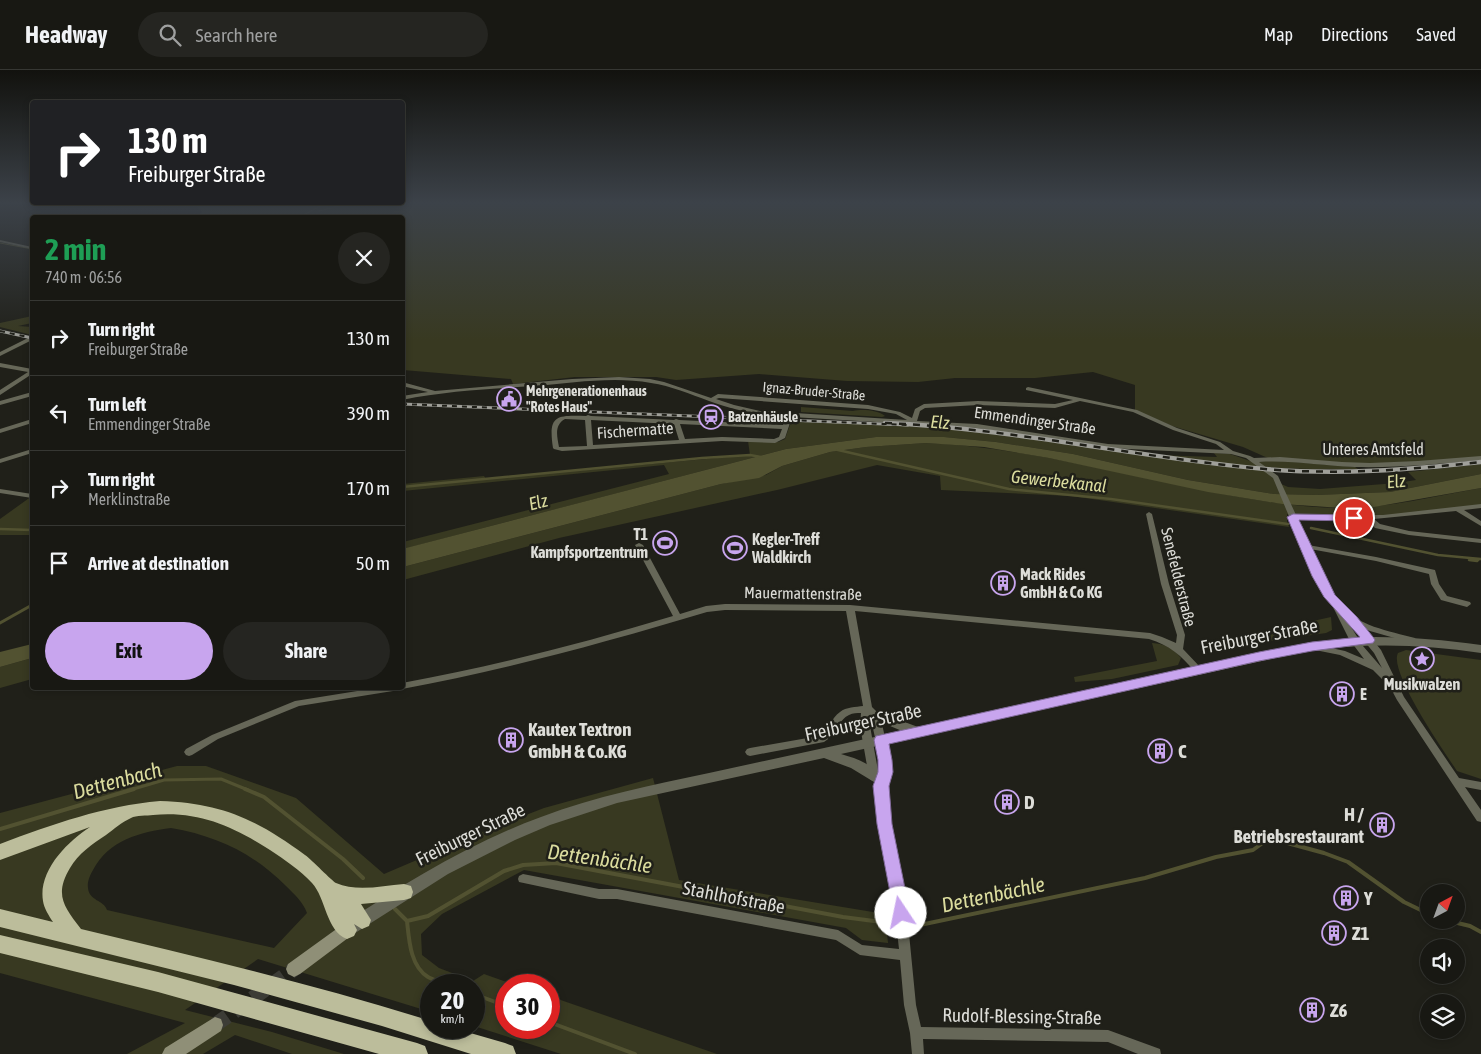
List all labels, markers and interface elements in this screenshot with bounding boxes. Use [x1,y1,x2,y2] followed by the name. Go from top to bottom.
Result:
[138,12,488,57] search box
[25,21,108,48] text: Headway
[156,21,184,49] icon: search
[196,24,277,46] text: Search here
[1264,24,1293,45] text: Map
[1321,24,1388,45] text: Directions
[1416,24,1456,45] text: Saved
[45,120,110,185] icon: right
[128,120,207,160] text: 130 m
[128,161,266,187] text: Freiburger Straße
[45,232,106,266] text: 2 min
[338,232,390,284] button: close
[45,268,122,286] text: 740 m · 06:56
[88,318,155,340] text: Turn right
[45,324,73,352] icon: right
[347,327,390,349] text: 130 m
[88,340,188,358] text: Freiburger Straße
[762,379,866,403] street label: Ignaz-Bruder-Straße
[526,383,647,415] place label: Mehrgenerationenhaus "Rotes Haus"
[496,386,522,412] public building icon: Mehrgenerationenhaus "Rotes Haus"
[88,393,146,415] text: Turn left
[45,399,73,427] icon: left
[347,402,390,424] text: 390 m
[973,403,1097,438] street label: Emmendinger Straße
[698,404,724,430] station icon: Batzenhäusle
[728,409,798,425] place label: Batzenhäusle
[930,411,951,433] water label: Elz
[88,415,211,433] text: Emmendinger Straße
[596,418,674,442] street label: Fischermatte
[1322,440,1424,458] street label: Unteres Amtsfeld
[1010,466,1108,496] water label: Gewerbekanal
[88,468,155,490] text: Turn right
[1385,470,1407,492] water label: Elz
[45,474,73,502] icon: right
[347,477,390,499] text: 170 m
[526,489,550,514] water label: Elz
[88,490,170,508] text: Merklinstraße
[1333,497,1375,539] pin
[1340,504,1368,532] icon: arrive
[530,525,648,561] place label: T1 Kampfsportzentrum
[1158,526,1200,628] street label: Senefelderstraße
[652,530,678,556] sports icon: T1 Kampfsportzentrum
[751,530,820,566] place label: Kegler-Treff Waldkirch
[722,535,748,561] sports icon: Kegler-Treff Waldkirch
[45,549,73,577] icon: arrive
[88,552,229,574] text: Arrive at destination
[356,552,390,574] text: 50 m
[1020,565,1103,601] place label: Mack Rides GmbH & Co KG
[990,570,1016,596] building icon: Mack Rides GmbH & Co KG
[744,583,862,603] street label: Mauermattenstraße
[1199,614,1319,658] street label: Freiburger Straße
[45,622,213,680] button: Exit
[223,622,390,680] button: Share
[1409,646,1435,672] place icon: Musikwalzen
[1384,675,1460,693] place label: Musikwalzen
[1329,681,1355,707] building icon: E
[1360,685,1367,703] place label: E
[803,699,923,745] street label: Freiburger Straße
[528,718,631,762] place label: Kautex Textron GmbH & Co.KG
[498,727,524,753] building icon: Kautex Textron GmbH & Co.KG
[1147,738,1173,764] building icon: C
[1178,740,1187,762] place label: C
[70,757,164,803] water label: Dettenbach
[994,789,1020,815] building icon: D
[1024,791,1035,813] place label: D
[412,798,528,870] street label: Freiburger Straße
[1233,803,1365,847] place label: H / Betriebsrestaurant
[1369,812,1395,838] building icon: H / Betriebsrestaurant
[546,839,654,877] water label: Dettenbächle
[939,871,1047,917] water label: Dettenbächle
[681,876,787,918] street label: Stahlhofstraße
[1420,884,1465,929] north arrow
[1420,884,1465,1039] map controls
[1333,885,1359,911] building icon: Y
[874,886,926,938] position arrow
[1363,887,1373,909] place label: Y
[1321,920,1347,946] building icon: Z1
[1352,922,1370,944] place label: Z1
[1420,939,1465,984] button: sound
[495,974,560,1039] speed limit sign: 30
[441,986,464,1014] text: 20
[1420,994,1465,1039] button: layers
[1299,997,1325,1023] building icon: Z6
[1330,999,1348,1021] place label: Z6
[942,1004,1102,1028] street label: Rudolf-Blessing-Straße
[441,1012,464,1026] text: km/h

